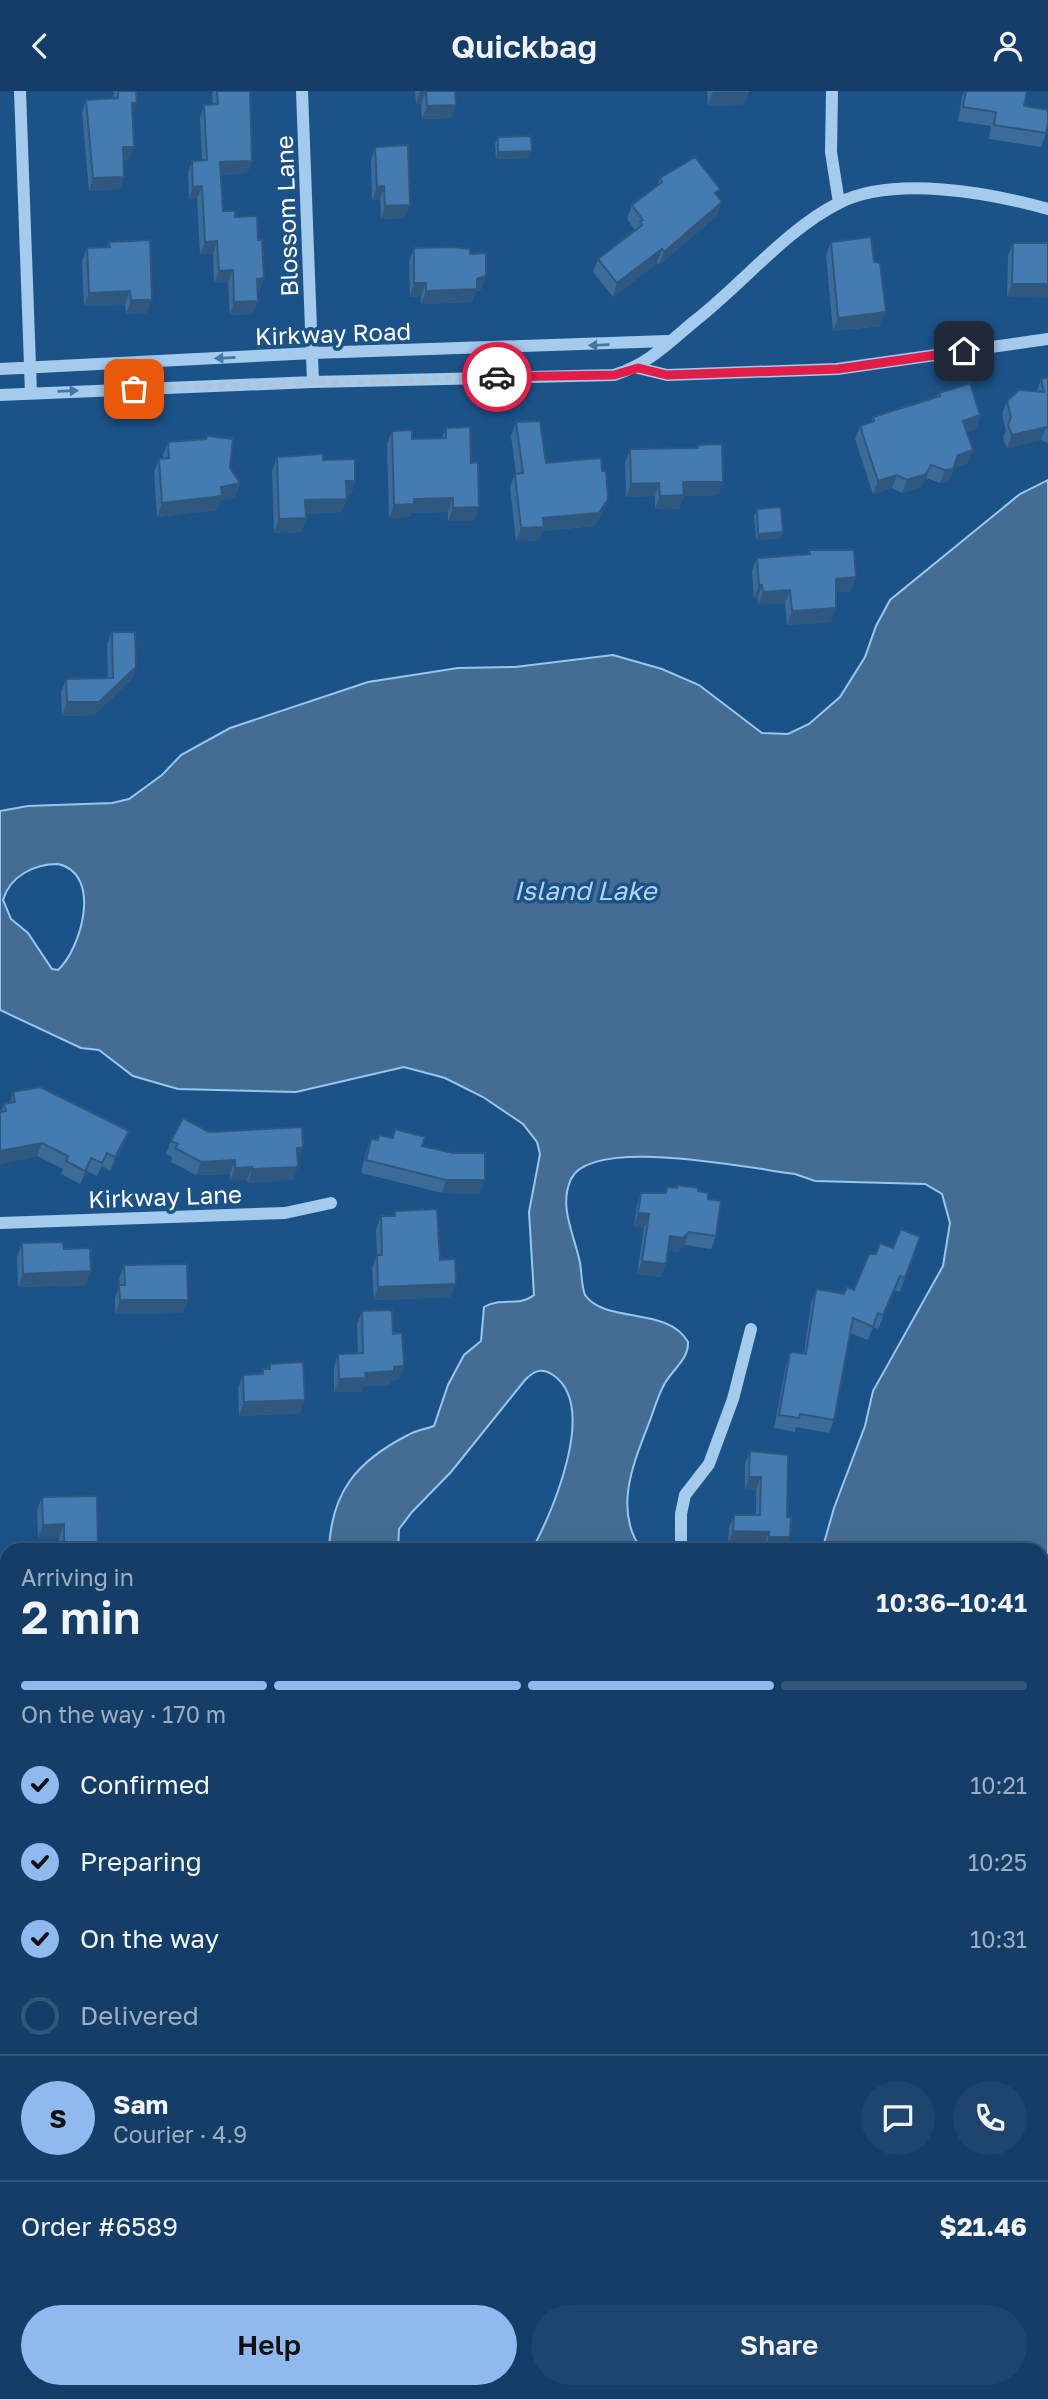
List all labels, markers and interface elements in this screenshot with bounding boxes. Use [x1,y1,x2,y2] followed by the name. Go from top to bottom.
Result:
[21,27,59,65] icon: back
[451,27,597,65] text: Quickbag
[989,27,1027,65] icon: person
[269,135,303,297] street label: Blossom Lane
[254,316,412,350] street label: Kirkway Road
[934,321,994,381] pin
[945,332,983,370] icon: home
[588,339,610,350] one-way arrow
[462,342,532,412] courier
[214,353,236,364] one-way arrow
[478,358,516,396] icon: car
[104,359,164,419] pin
[115,370,153,408] icon: bag
[57,386,79,397] one-way arrow
[514,875,658,906] water label: Island Lake
[88,1179,242,1213] street label: Kirkway Lane
[21,1563,134,1591] text: Arriving in
[876,1587,1027,1618] text: 10:36–10:41
[21,1589,141,1644] text: 2 min
[21,1700,226,1728] text: On the way · 170 m
[21,1766,59,1804] icon: check
[80,1769,210,1800] text: Confirmed
[970,1771,1027,1799] text: 10:21
[21,1843,59,1881] icon: check
[80,1846,202,1877] text: Preparing
[968,1848,1027,1876] text: 10:25
[21,1920,59,1958] icon: check
[80,1923,219,1954] text: On the way
[970,1925,1027,1953] text: 10:31
[80,2000,199,2031] text: Delivered
[861,2081,935,2155] button: chat
[953,2081,1027,2155] button: phone
[113,2089,168,2120] text: Sam
[49,2103,67,2134] text: S
[113,2120,247,2148] text: Courier · 4.9
[21,2211,178,2242] text: Order #6589
[939,2211,1027,2242] text: $21.46
[21,2305,517,2385] button: Help
[531,2305,1027,2385] button: Share

